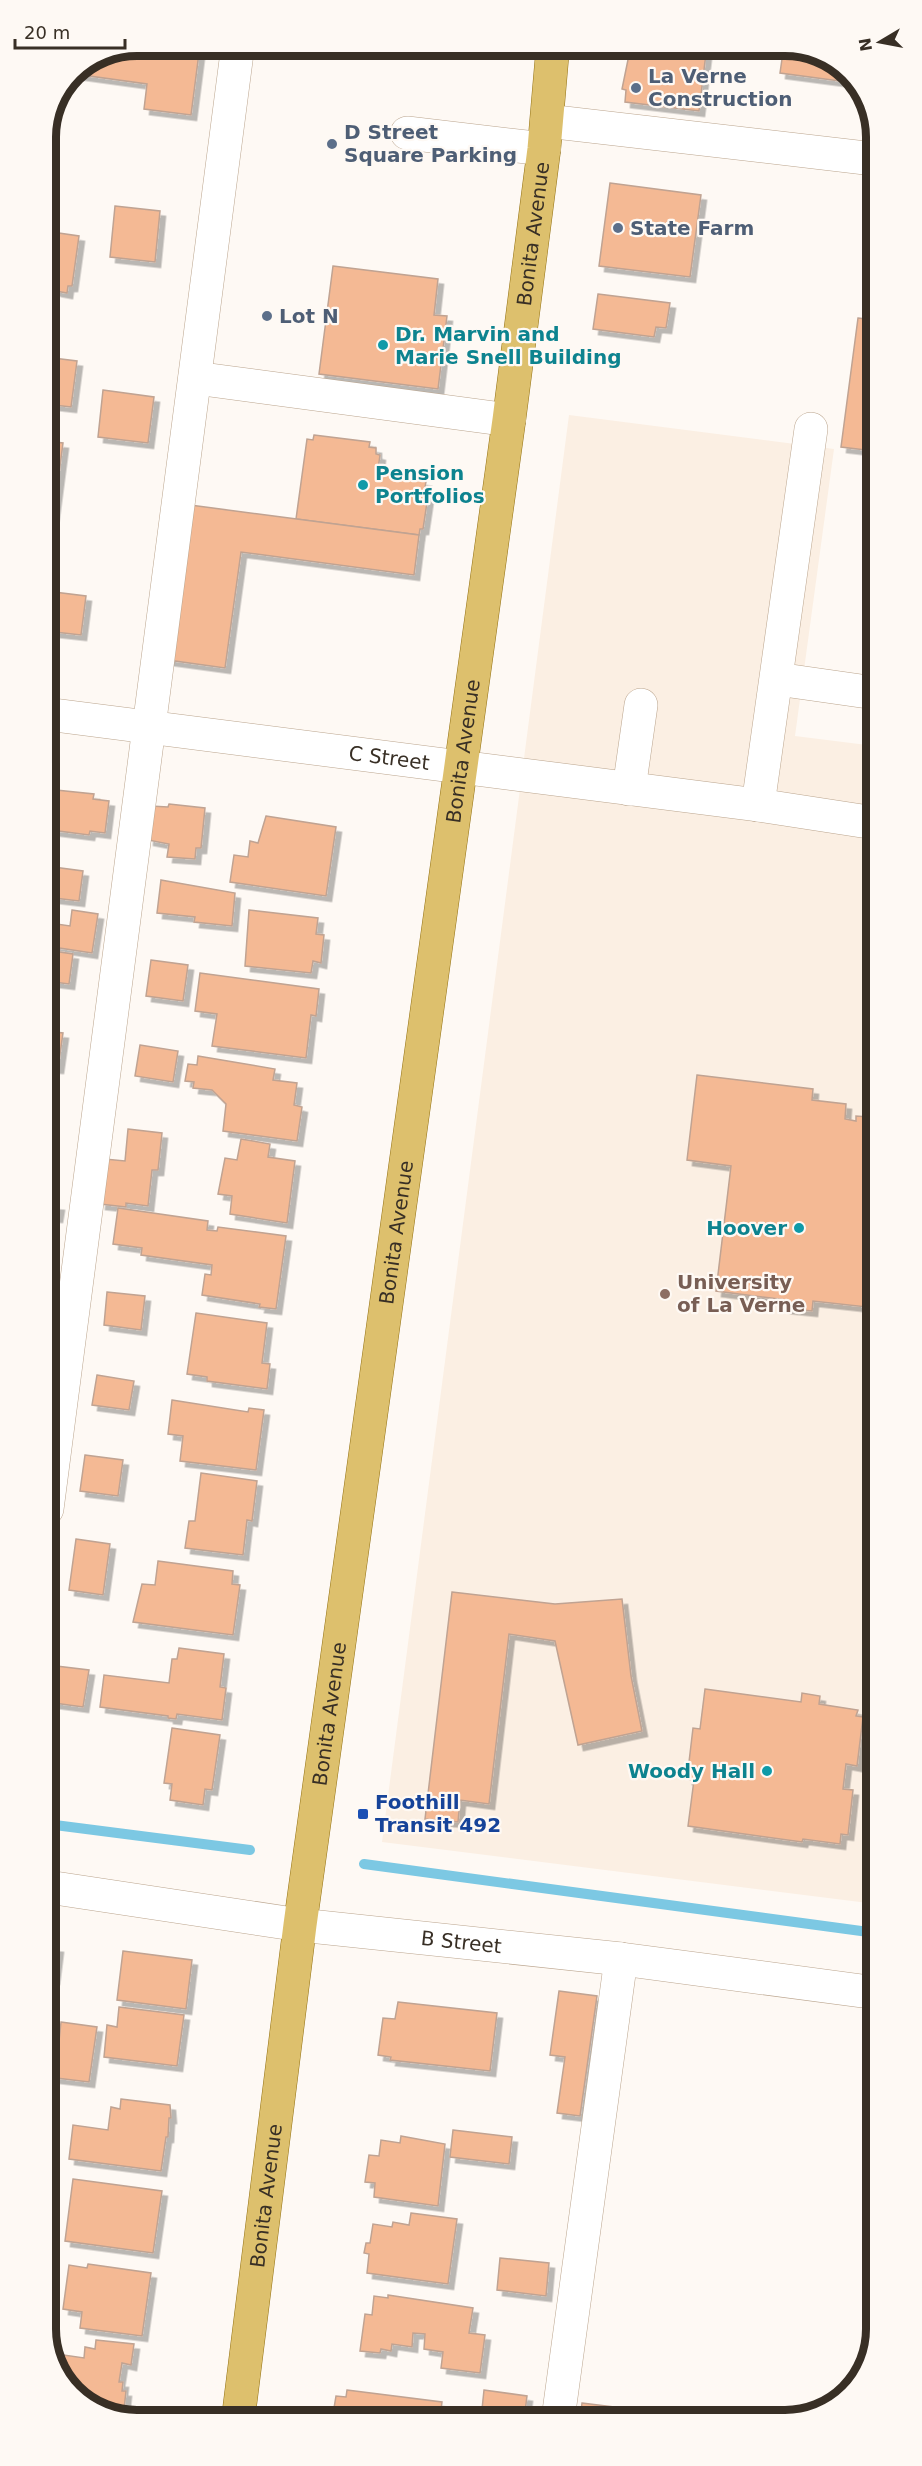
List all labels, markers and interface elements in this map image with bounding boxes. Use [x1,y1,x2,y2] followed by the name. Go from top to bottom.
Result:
[15,12,124,50] scale bar
[850,12,910,72] north arrow
[24,22,70,43] text: 20 m
[855,36,876,53] text: N
[648,64,792,111] place label: La Verne Construction
[629,81,643,95] marker: La Verne Construction
[344,120,517,167] place label: D Street Square Parking
[325,137,339,151] marker: D Street Square Parking
[512,160,554,307] street label: Bonita Avenue
[630,216,754,240] place label: State Farm
[611,221,625,235] marker: State Farm
[279,304,339,328] place label: Lot N
[260,309,274,323] marker: Lot N
[395,322,621,369] place label: Dr. Marvin and Marie Snell Building
[376,338,390,352] marker: Dr. Marvin and Marie Snell Building
[375,461,485,508] place label: Pension Portfolios
[356,478,370,492] marker: Pension Portfolios
[441,678,485,825] street label: Bonita Avenue
[347,741,431,775] street label: C Street
[374,1159,418,1306] street label: Bonita Avenue
[706,1216,787,1240] place label: Hoover
[792,1221,806,1235] marker: Hoover
[677,1270,805,1317] place label: University of La Verne
[658,1287,672,1301] marker: University of La Verne
[307,1640,351,1787] street label: Bonita Avenue
[628,1759,755,1783] place label: Woody Hall
[760,1764,774,1778] marker: Woody Hall
[375,1790,501,1837] place label: Foothill Transit 492
[356,1807,370,1821] marker: Foothill Transit 492
[420,1926,503,1958] street label: B Street
[245,2122,287,2269] street label: Bonita Avenue

